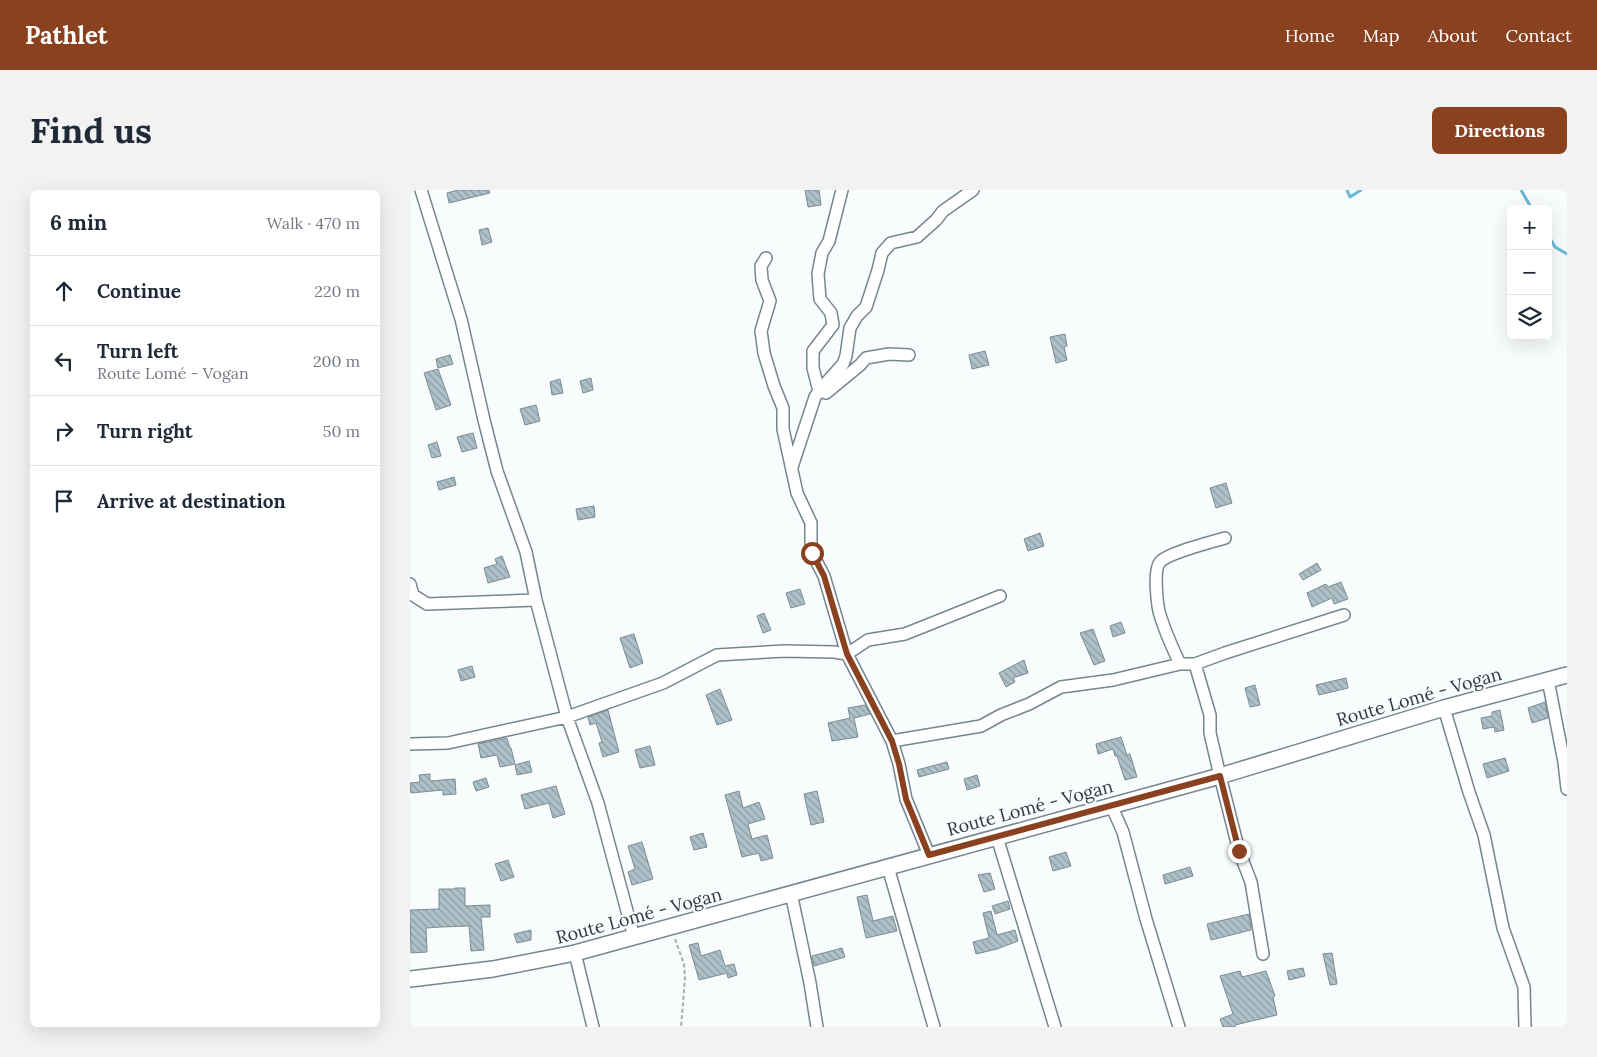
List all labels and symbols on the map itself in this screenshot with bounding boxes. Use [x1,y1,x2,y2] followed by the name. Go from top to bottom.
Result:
[801,542,824,565] route start
[1334,662,1504,731] street label: Route Lomé - Vogan
[944,774,1115,841] street label: Route Lomé - Vogan
[1228,840,1251,863] route end
[553,882,724,949] street label: Route Lomé - Vogan

